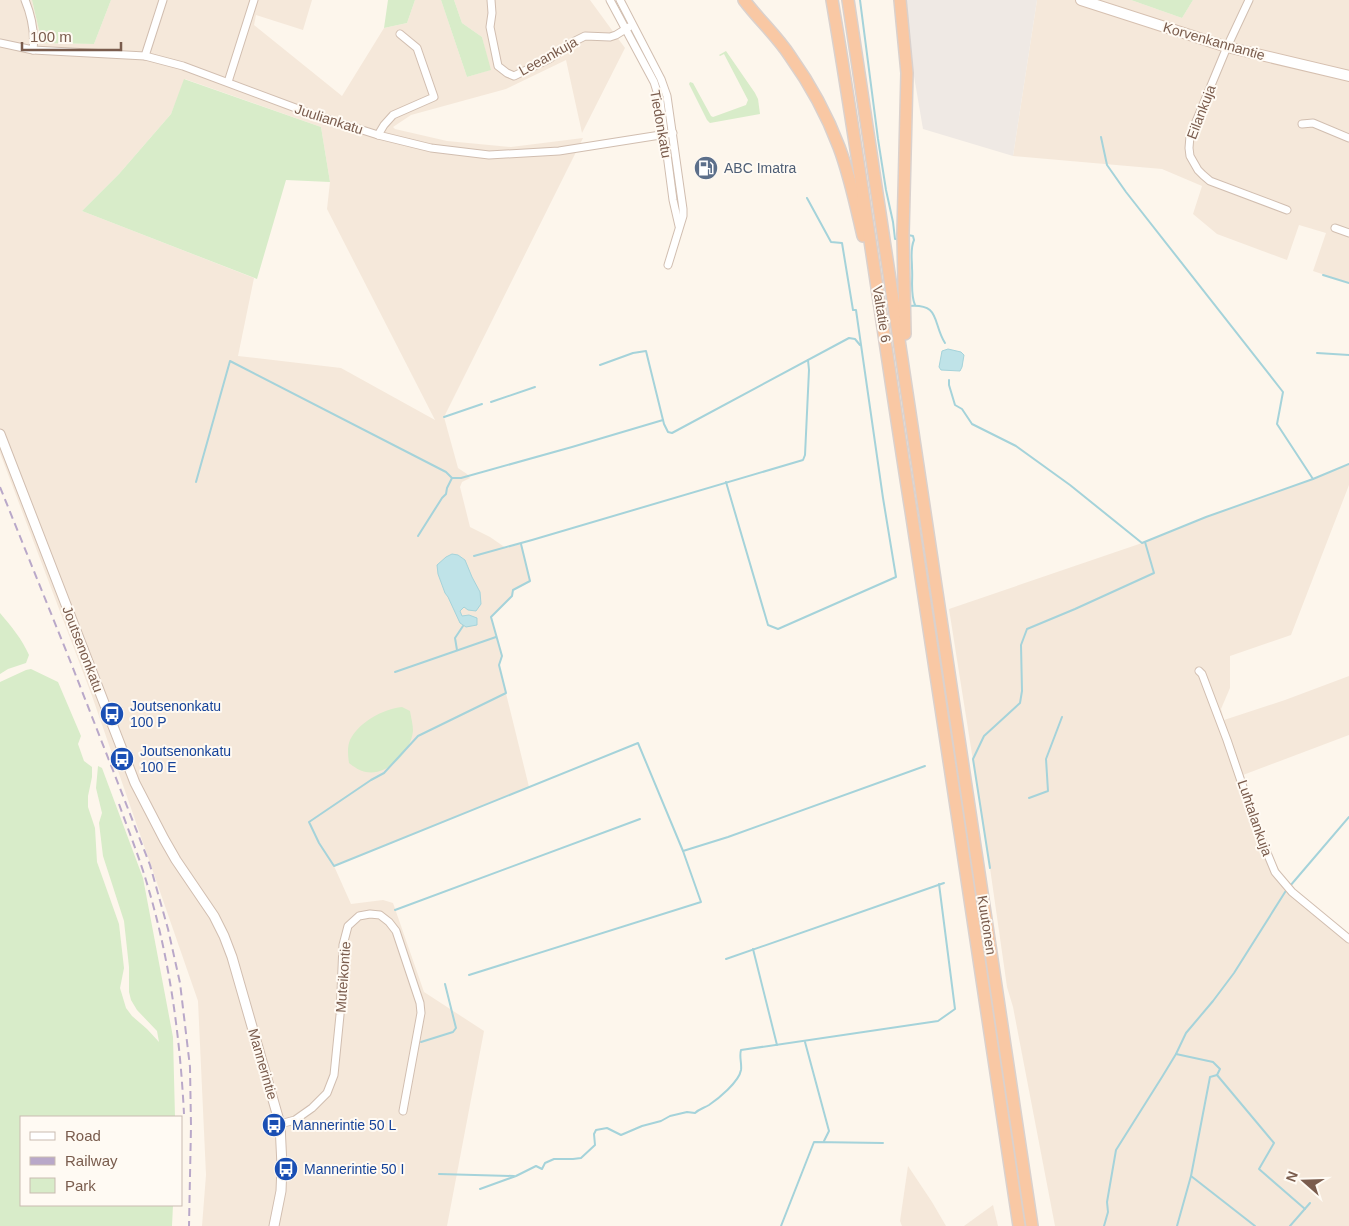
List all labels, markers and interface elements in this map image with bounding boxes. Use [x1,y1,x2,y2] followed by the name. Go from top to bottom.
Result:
[1161,19,1267,63] street label: Korvenkannantie
[22,20,121,52] scale bar
[30,28,72,45] text: 100 m
[516,33,580,79] street label: Leeankuja
[1183,82,1219,141] street label: Eilankuja
[647,89,675,159] street label: Tiedonkatu
[293,100,365,138] street label: Juuliankatu
[693,155,719,181] fuel station icon: ABC Imatra
[724,160,797,176] place label: ABC Imatra
[870,284,894,344] street label: Valtatie 6
[59,604,107,694] street label: Joutsenonkatu
[130,698,221,730] place label: Joutsenonkatu 100 P
[99,701,125,727] bus stop icon: Joutsenonkatu 100 P
[140,743,231,775] place label: Joutsenonkatu 100 E
[109,746,135,772] bus stop icon: Joutsenonkatu 100 E
[1235,778,1276,858] street label: Luhtalankuja
[974,894,1000,956] street label: Kuutonen
[333,941,353,1013] street label: Muteikontie
[245,1027,281,1102] street label: Mannerintie
[261,1112,287,1138] bus stop icon: Mannerintie 50 L
[20,1116,182,1206] legend
[292,1117,397,1133] place label: Mannerintie 50 L
[65,1127,101,1144] text: Road
[65,1152,118,1169] text: Railway
[273,1156,299,1182] bus stop icon: Mannerintie 50 I
[1279,1156,1329,1206] north arrow
[304,1161,404,1177] place label: Mannerintie 50 I
[1283,1169,1301,1184] text: N
[65,1177,96,1194] text: Park

